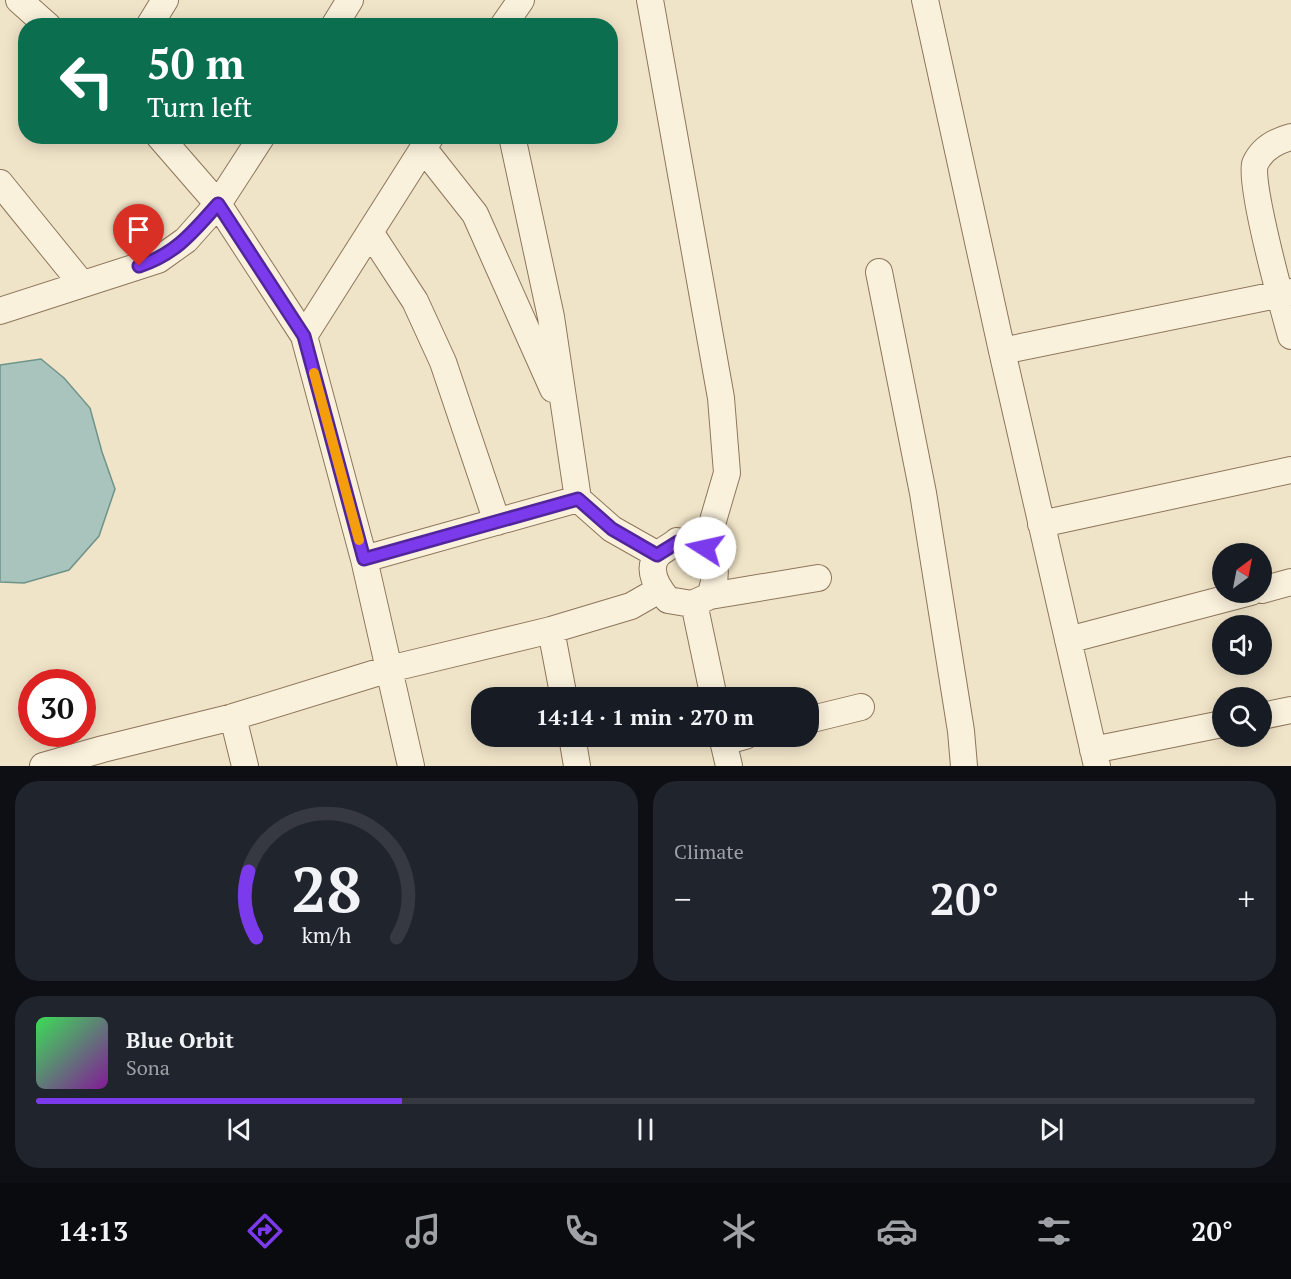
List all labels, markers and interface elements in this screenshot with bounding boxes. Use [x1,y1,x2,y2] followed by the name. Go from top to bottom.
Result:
[147,35,245,91] text: 50 m
[48,42,126,120] icon: left
[147,89,252,125] text: Turn left
[113,204,164,266] pin
[122,213,155,246] icon: arrive
[673,516,737,580] position arrow
[1212,543,1272,603] north arrow
[1212,543,1272,747] map controls
[1212,615,1272,675] button: sound
[18,669,96,747] speed limit sign: 30
[1212,687,1272,747] button: search
[536,702,754,731] text: 14:14 · 1 min · 270 m
[674,838,744,865] text: Climate
[291,847,362,930] text: 28
[930,868,999,928] text: 20°
[674,877,692,920] text: −
[1237,877,1255,920] text: +
[302,921,352,949] text: km/h
[126,1025,234,1054] text: Blue Orbit
[126,1054,170,1081] text: Sona
[223,1113,256,1146] icon: previous
[629,1113,662,1146] icon: pause
[1035,1113,1068,1146] icon: next
[244,1210,286,1252] icon: directions
[402,1210,444,1252] icon: music
[560,1210,602,1252] icon: phone
[718,1210,760,1252] icon: climate
[876,1210,918,1252] icon: car
[1033,1210,1075,1252] icon: filters
[58,1213,128,1249] text: 14:13
[1191,1213,1233,1249] text: 20°

